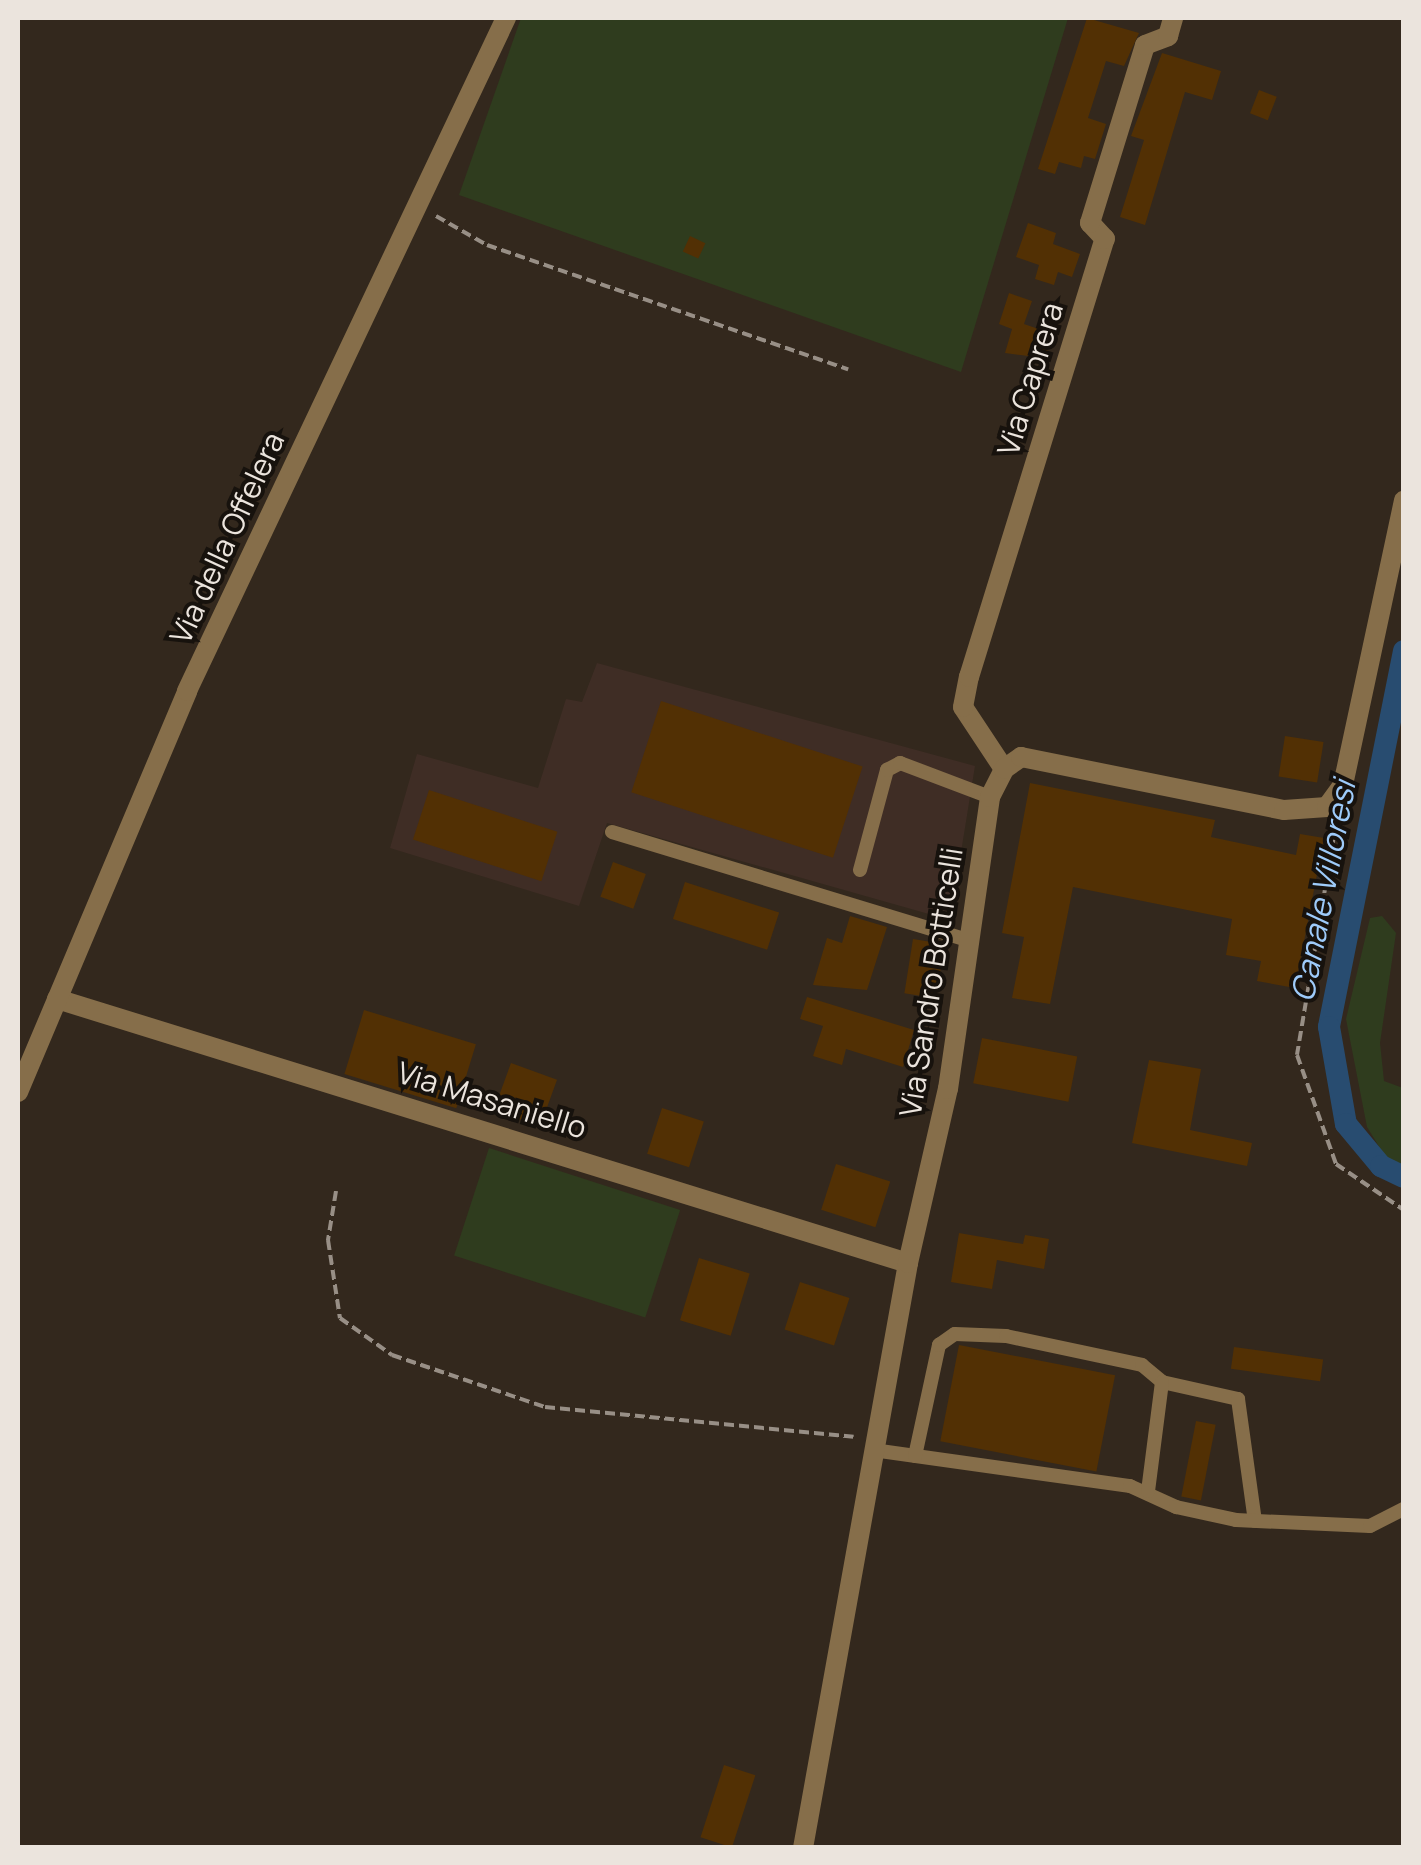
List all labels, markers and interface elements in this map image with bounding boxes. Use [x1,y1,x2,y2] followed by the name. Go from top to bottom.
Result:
[990,298,1070,460] street label: Via Caprera
[162,427,292,649] street label: Via della Offelera
[1283,777,1363,1005] water label: Canale Villoresi
[892,845,970,1119] street label: Via Sandro Botticelli
[393,1054,591,1146] street label: Via Masaniello

